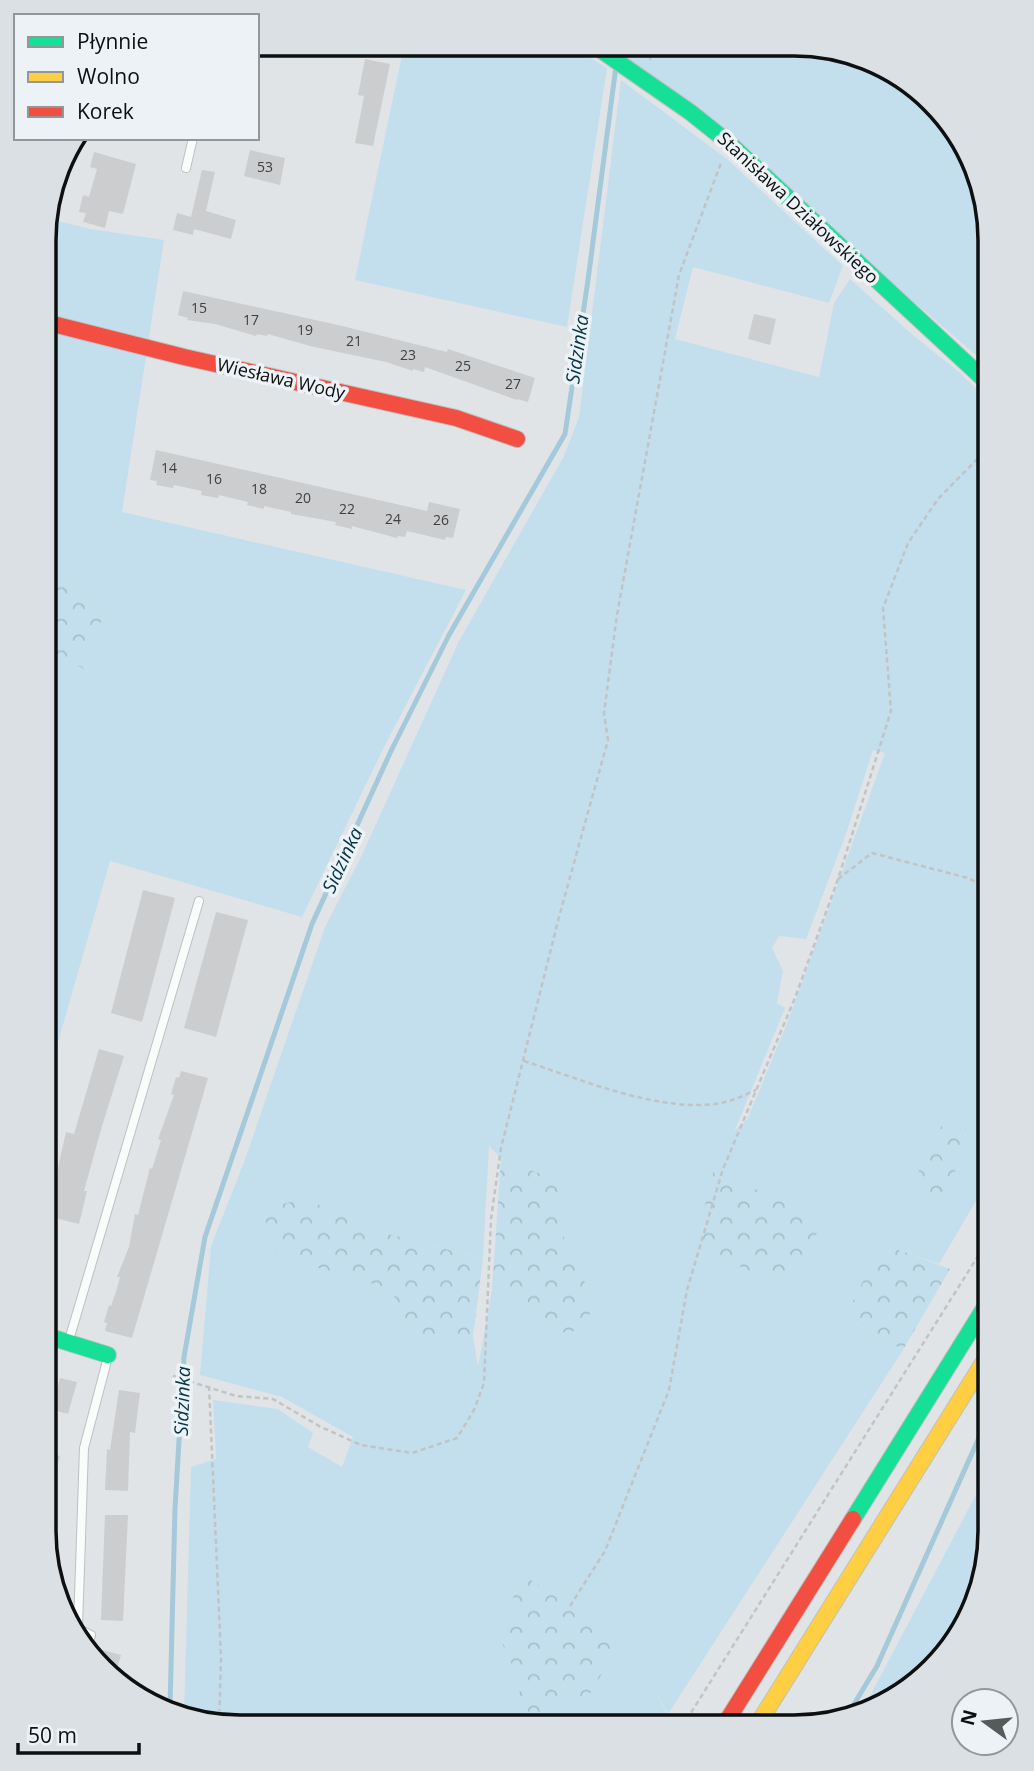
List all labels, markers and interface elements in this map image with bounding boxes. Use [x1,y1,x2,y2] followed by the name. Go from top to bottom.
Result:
[14,14,259,140] legend
[77,27,148,55] text: Płynnie
[77,62,140,90] text: Wolno
[77,97,134,125] text: Korek
[713,126,884,288] street label: Stanisława Działowskiego
[257,157,273,176] house number: 53
[191,298,207,317] house number: 15
[243,310,259,329] house number: 17
[559,313,595,385] water label: Sidzinka
[297,320,313,339] house number: 19
[346,331,362,350] house number: 21
[400,345,416,364] house number: 23
[215,352,348,405] street label: Wiesława Wody
[455,356,471,375] house number: 25
[505,374,521,393] house number: 27
[161,458,177,477] house number: 14
[206,469,222,488] house number: 16
[251,479,267,498] house number: 18
[295,488,311,507] house number: 20
[339,499,355,518] house number: 22
[385,509,401,528] house number: 24
[433,510,449,529] house number: 26
[316,823,369,897] water label: Sidzinka
[168,1366,196,1436] water label: Sidzinka
[950,1687,1020,1757] north arrow
[954,1707,983,1728] text: N
[18,1712,138,1756] scale bar
[28,1721,77,1749] text: 50 m

